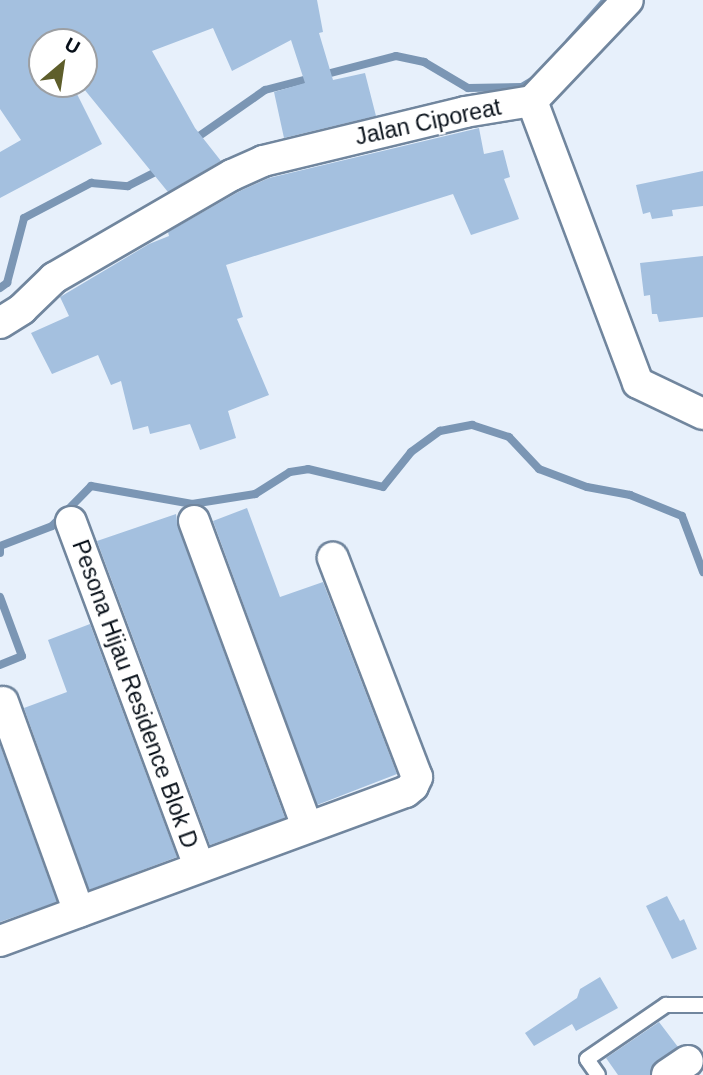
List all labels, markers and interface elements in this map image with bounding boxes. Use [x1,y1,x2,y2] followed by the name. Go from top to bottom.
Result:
[28,28,98,98] north arrow
[61,33,84,58] text: U
[353,93,503,151] street label: Jalan Ciporeat
[66,536,204,852] street label: Pesona Hijau Residence Blok D

